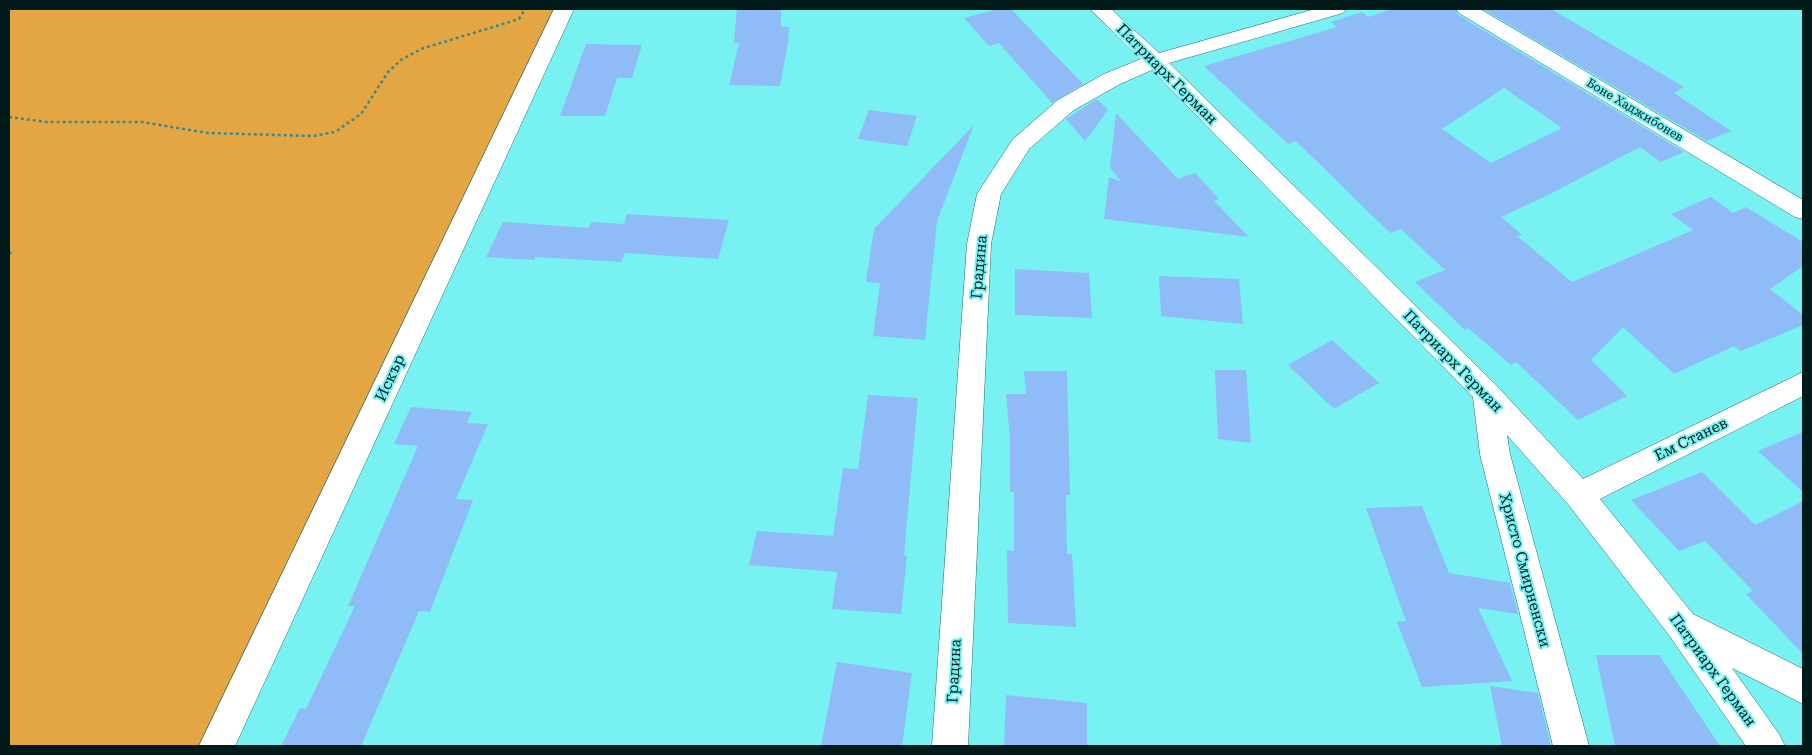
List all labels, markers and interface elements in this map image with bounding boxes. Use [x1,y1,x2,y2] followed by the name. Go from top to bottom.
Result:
[1113,20,1221,128] street label: Патриарх Герман
[1584,76,1686,144] street label: Боне Хаджибонев
[967,234,991,300] street label: Градина
[1400,306,1506,416] street label: Патриарх Герман
[371,352,409,404] street label: Искър
[1651,414,1731,464] street label: Ем Станев
[1496,491,1554,649] street label: Христо Смирненски
[1666,610,1760,730] street label: Патриарх Герман
[943,639,965,703] street label: Градина

